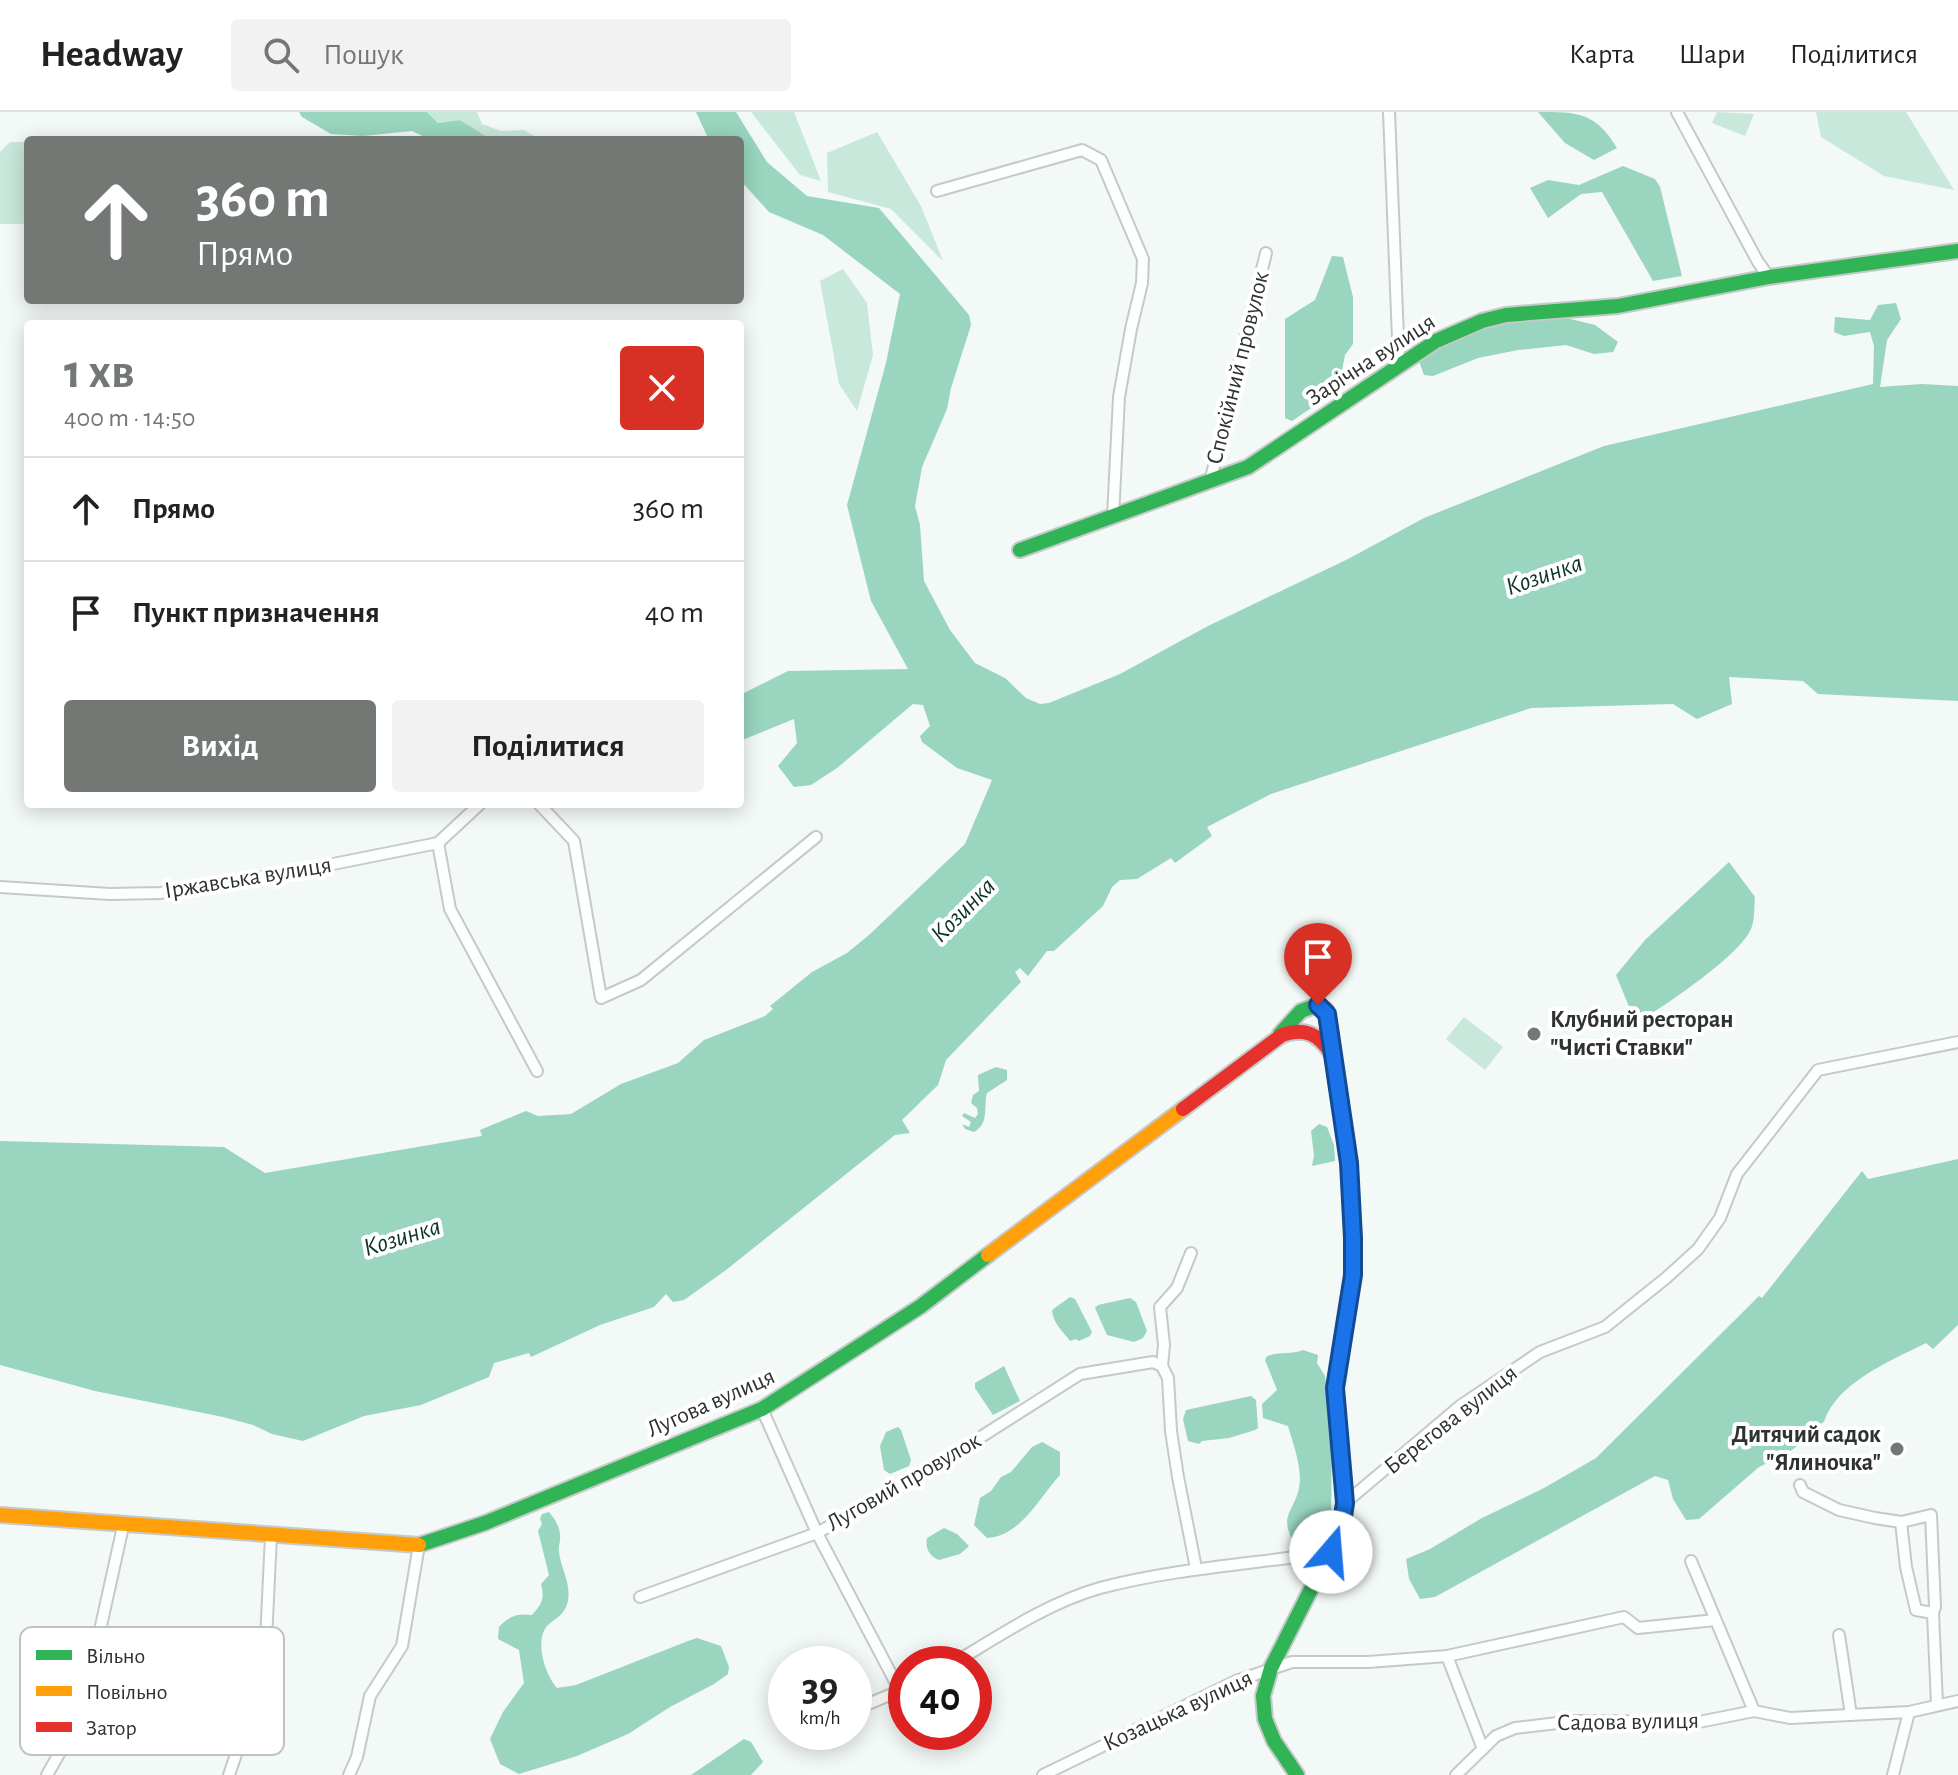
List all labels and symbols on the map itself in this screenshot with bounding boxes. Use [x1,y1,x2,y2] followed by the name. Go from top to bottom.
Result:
[1202,269,1274,467] street label: Спокійний провулок
[1302,310,1440,410] street label: Зарічна вулиця
[1502,550,1586,600] water label: Козинка
[163,853,333,903] street label: Іржавська вулиця
[926,873,1000,947] water label: Козинка
[1284,923,1352,1005] pin
[1550,1008,1734,1060] place label: Клубний ресторан "Чисті Ставки"
[1525,1025,1543,1043] marker: Клубний ресторан "Чисті Ставки"
[360,1213,444,1261] water label: Козинка
[1380,1361,1522,1479] street label: Берегова вулиця
[643,1364,779,1442] street label: Лугова вулиця
[1732,1423,1881,1475] place label: Дитячий садок "Ялиночка"
[823,1428,985,1536] street label: Луговий провулок
[1888,1440,1906,1458] marker: Дитячий садок "Ялиночка"
[1289,1510,1373,1594] position arrow
[20,1627,284,1755] legend
[86,1645,145,1667] text: Вільно
[888,1646,992,1750] speed limit sign: 40
[1100,1666,1256,1756] street label: Козацька вулиця
[86,1681,167,1703] text: Повільно
[1557,1709,1699,1735] street label: Садова вулиця
[86,1717,137,1739] text: Затор

